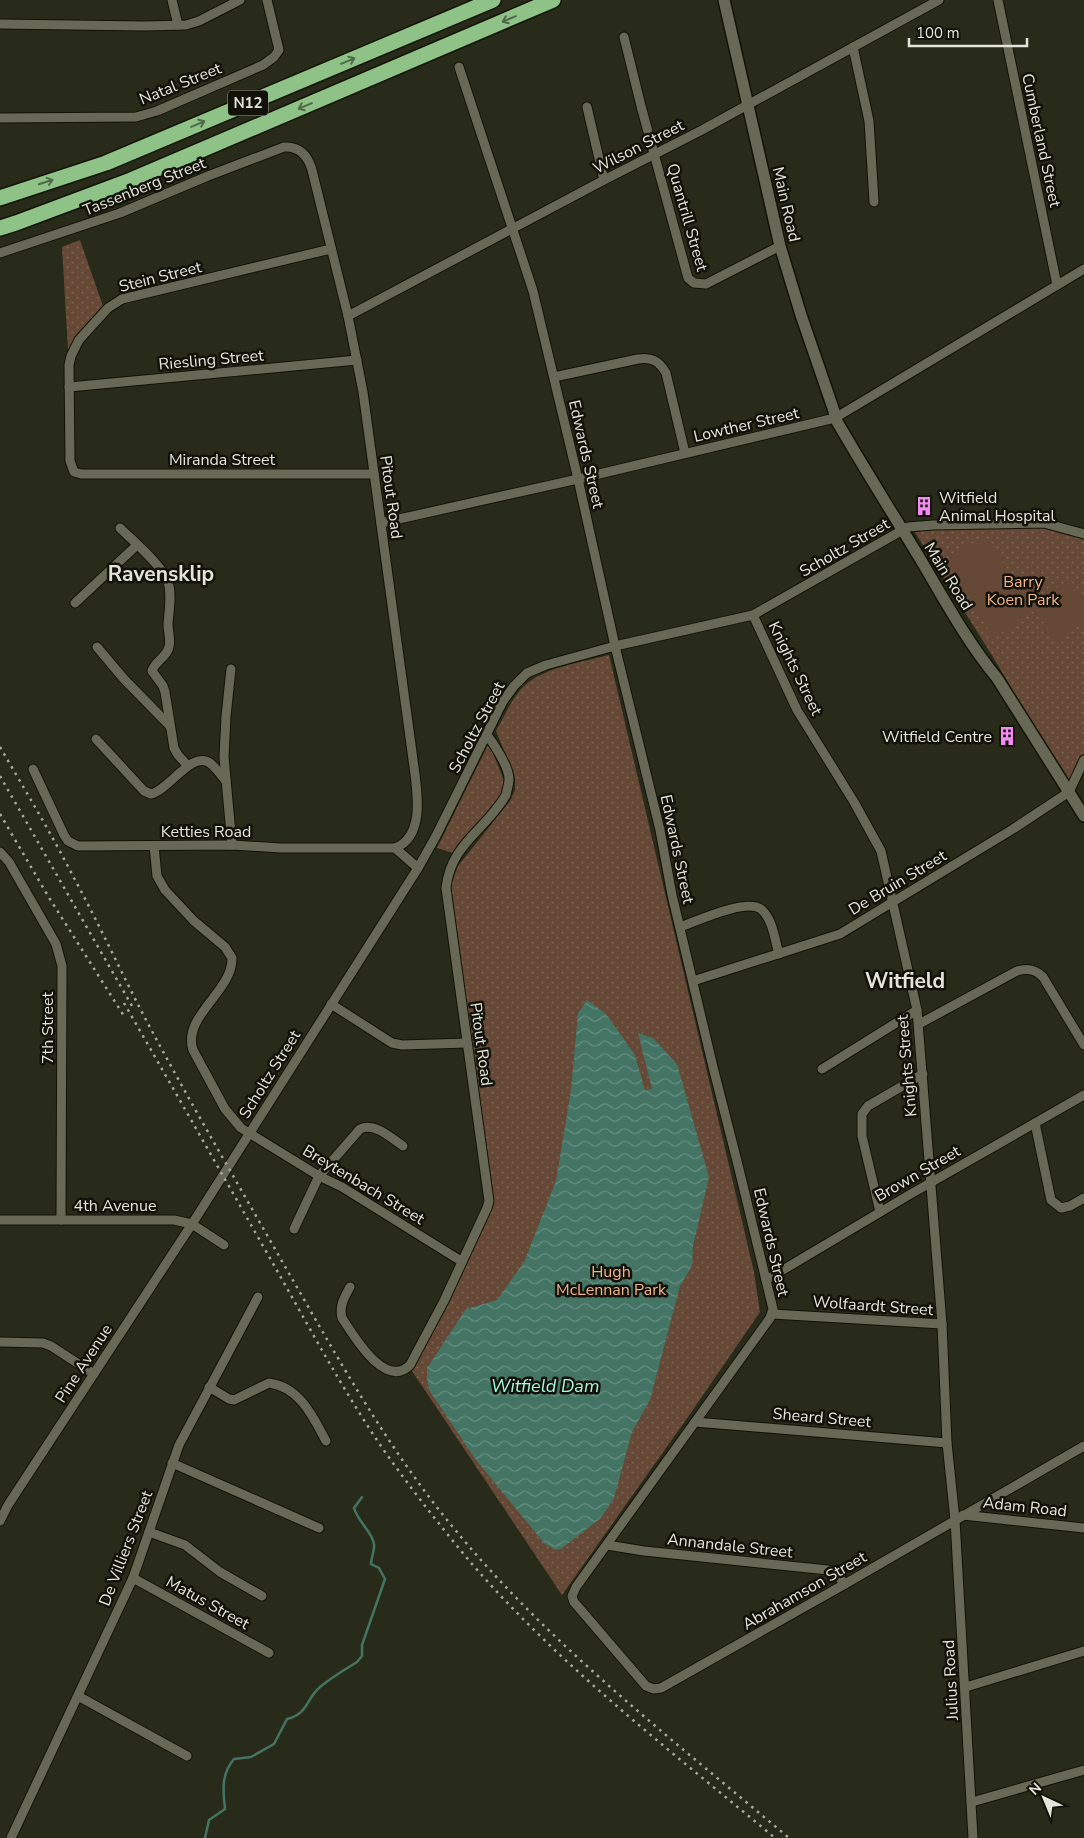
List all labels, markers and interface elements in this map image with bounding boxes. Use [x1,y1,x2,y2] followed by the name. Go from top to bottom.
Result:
[502,15,517,25] one-way arrow
[909,15,1026,47] scale bar
[916,23,960,43] text: 100 m
[340,56,355,65] one-way arrow
[136,57,225,110] street label: Natal Street
[1016,71,1066,210] street label: Cumberland Street
[228,90,268,116] road number: N12
[298,102,313,112] one-way arrow
[589,114,688,179] street label: Wilson Street
[190,119,205,128] one-way arrow
[80,152,209,222] street label: Tassenberg Street
[661,161,713,274] street label: Quantrill Street
[767,165,805,244] street label: Main Road
[38,177,54,187] one-way arrow
[117,256,204,298] street label: Stein Street
[158,344,265,376] street label: Riesling Street
[563,398,609,511] street label: Edwards Street
[691,402,802,448] street label: Lowther Street
[169,449,275,471] street label: Miranda Street
[374,454,408,540] street label: Pitout Road
[939,487,1055,527] place label: Witfield Animal Hospital
[913,495,935,517] building icon: Witfield Animal Hospital
[795,513,894,583] street label: Scholtz Street
[919,538,978,615] street label: Main Road
[108,560,214,588] district label: Ravensklip
[987,571,1060,611] park label: Barry Koen Park
[763,618,828,720] street label: Knights Street
[444,678,510,777] street label: Scholtz Street
[996,725,1018,747] building icon: Witfield Centre
[882,726,992,748] place label: Witfield Centre
[655,793,699,906] street label: Edwards Street
[161,821,251,843] street label: Ketties Road
[844,845,951,921] street label: De Bruin Street
[865,967,945,995] district label: Witfield
[37,992,59,1064] street label: 7th Street
[464,1001,498,1087] street label: Pitout Road
[892,1014,922,1118] street label: Knights Street
[234,1026,306,1123] street label: Scholtz Street
[298,1140,429,1230] street label: Breytenbach Street
[871,1140,965,1207] street label: Brown Street
[748,1186,794,1299] street label: Edwards Street
[74,1195,156,1217] street label: 4th Avenue
[556,1261,667,1301] park label: Hugh McLennan Park
[812,1291,934,1321] street label: Wolfaardt Street
[50,1320,118,1407] street label: Pine Avenue
[491,1374,599,1398] water label: Witfield Dam
[772,1403,872,1433] street label: Sheard Street
[94,1487,158,1609] street label: De Villiers Street
[982,1492,1068,1522] street label: Adam Road
[666,1528,794,1564] street label: Annandale Street
[738,1546,871,1635] street label: Abrahamson Street
[162,1571,254,1635] street label: Matus Street
[938,1639,964,1722] street label: Julius Road
[1019,1773,1069,1823] north arrow
[1025,1779,1046,1799] text: N

